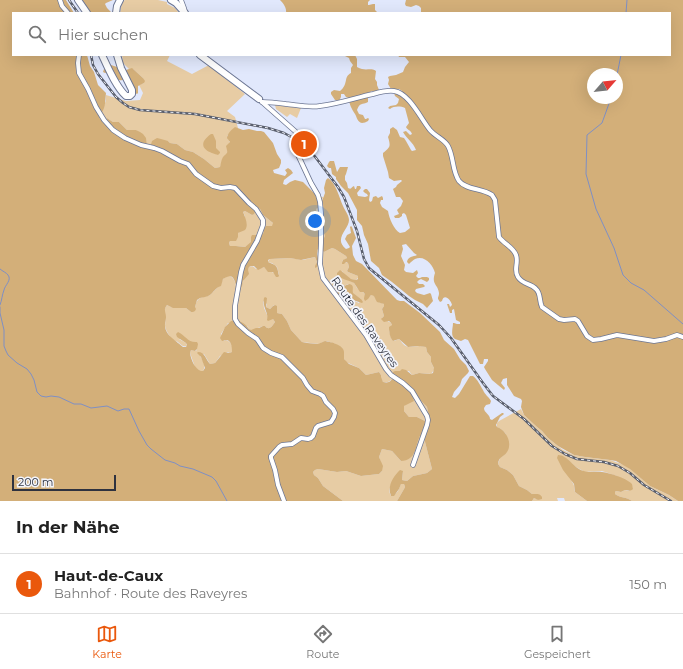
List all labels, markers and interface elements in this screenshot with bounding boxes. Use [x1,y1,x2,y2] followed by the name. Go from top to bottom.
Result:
[12,12,671,56] search box
[26,23,48,45] icon: search
[58,25,148,44] text: Hier suchen
[587,68,623,104] north arrow
[291,129,317,159] pin: 1
[305,211,325,231] your location
[328,274,402,370] street label: Route des Raveyres
[12,473,116,492] scale bar
[18,475,53,489] text: 200 m
[16,517,120,537] text: In der Nähe
[54,566,163,585] text: Haut-de-Caux
[26,576,32,592] text: 1
[629,576,667,592] text: 150 m
[54,585,247,601] text: Bahnhof · Route des Raveyres
[92,623,122,661] tab: Karte
[306,623,339,661] tab: Route
[524,623,591,661] tab: Gespeichert

